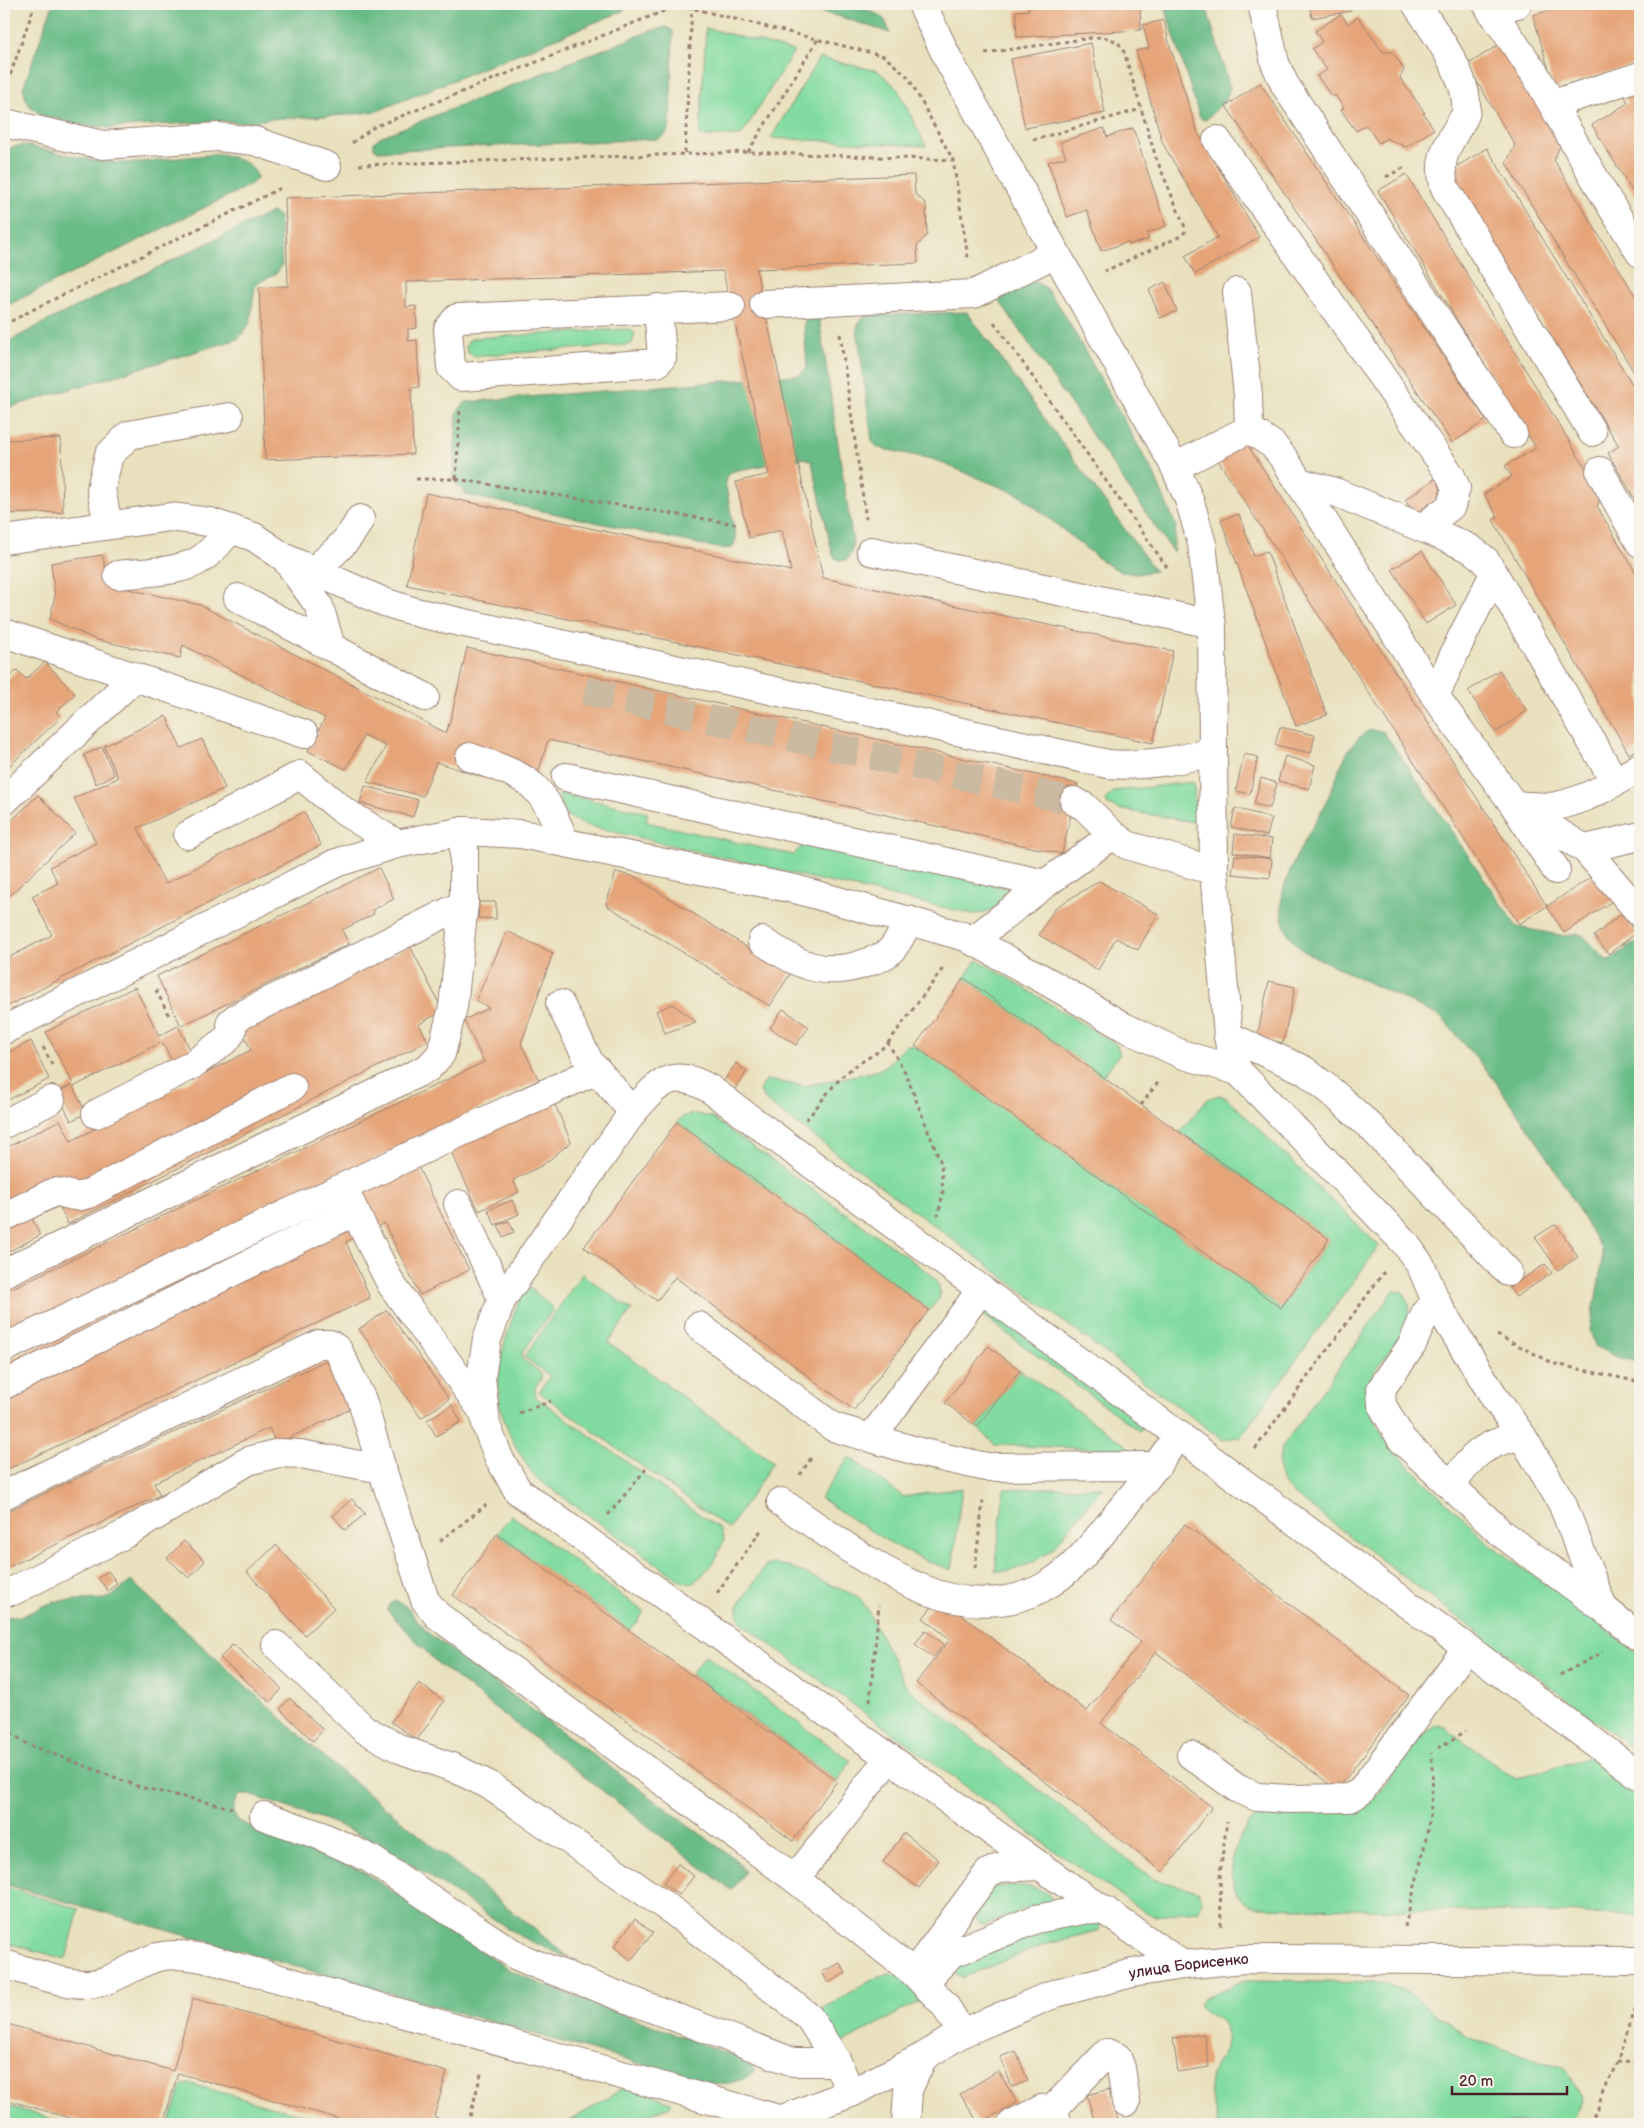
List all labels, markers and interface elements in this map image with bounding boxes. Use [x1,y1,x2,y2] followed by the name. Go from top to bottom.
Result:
[1128,1949,1249,1983] street label: улица Борисенко
[1452,2063,1566,2095] scale bar
[1459,2072,1493,2091] text: 20 m

